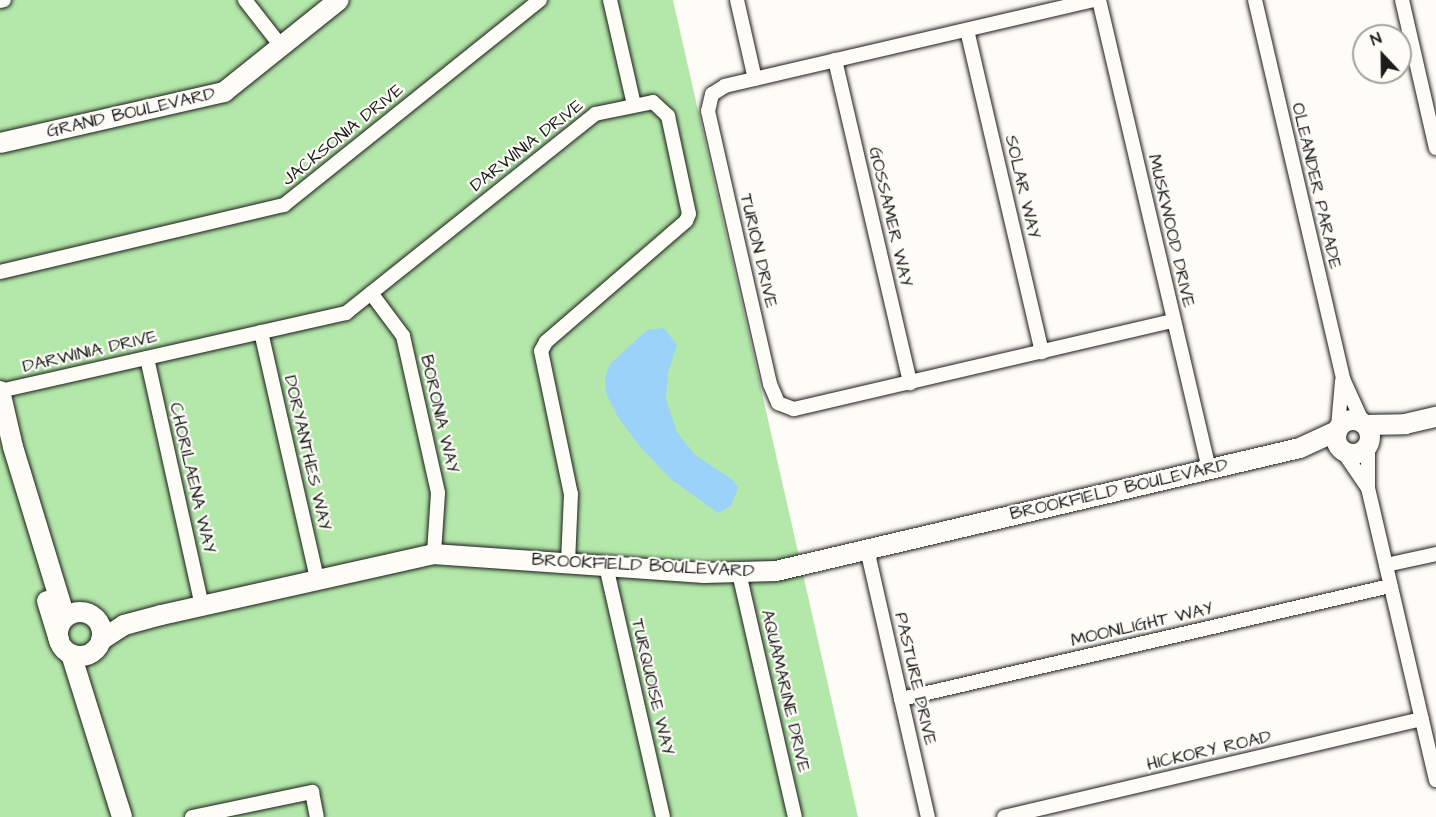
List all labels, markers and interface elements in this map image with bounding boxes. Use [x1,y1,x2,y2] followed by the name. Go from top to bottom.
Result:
[1352,24,1412,84] north arrow
[1367,27,1385,51] text: N
[278,79,408,191] street label: JACKSONIA DRIVE
[45,83,217,143] street label: GRAND BOULEVARD
[466,95,588,197] street label: DARWINIA DRIVE
[1286,101,1346,271] street label: OLEANDER PARADE
[1000,133,1044,241] street label: SOLAR WAY
[863,145,917,289] street label: GOSSAMER WAY
[1143,152,1199,310] street label: MUSKWOOD DRIVE
[734,192,782,310] street label: TURION DRIVE
[21,326,159,378] street label: DARWINIA DRIVE
[415,353,463,475] street label: BORONIA WAY
[279,373,335,533] street label: DORYANTHES WAY
[164,401,220,555] street label: CHORILAENA WAY
[1008,454,1230,526] street label: BROOKFIELD BOULEVARD
[531,549,755,583] street label: BROOKFIELD BOULEVARD
[1069,598,1215,652] street label: MOONLIGHT WAY
[756,608,814,774] street label: AQUAMARINE DRIVE
[889,610,941,748] street label: PASTURE DRIVE
[626,617,678,757] street label: TURQUOISE WAY
[1145,726,1273,776] street label: HICKORY ROAD

